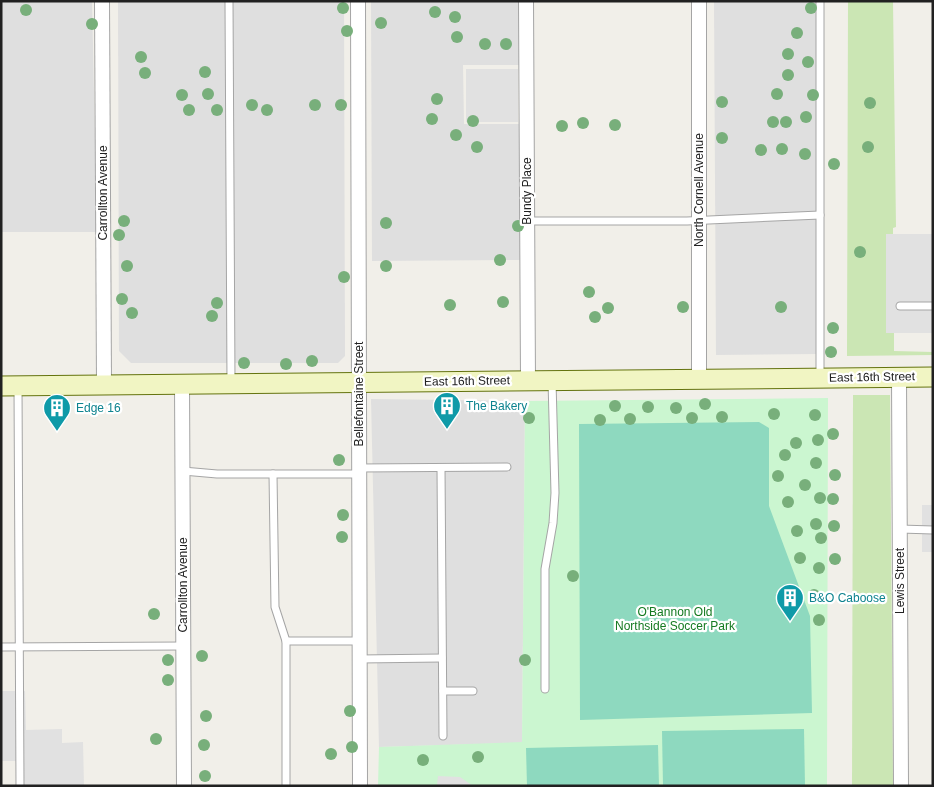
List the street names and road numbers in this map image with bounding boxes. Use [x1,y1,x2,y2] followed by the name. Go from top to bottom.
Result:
[692,133,706,247] street label: North Cornell Avenue
[96,145,110,241] street label: Carrollton Avenue
[520,157,534,225] street label: Bundy Place
[352,341,366,446] street label: Bellefontaine Street
[829,369,916,385] street label: East 16th Street
[424,373,511,389] street label: East 16th Street
[176,537,190,633] street label: Carrollton Avenue
[893,547,907,614] street label: Lewis Street

